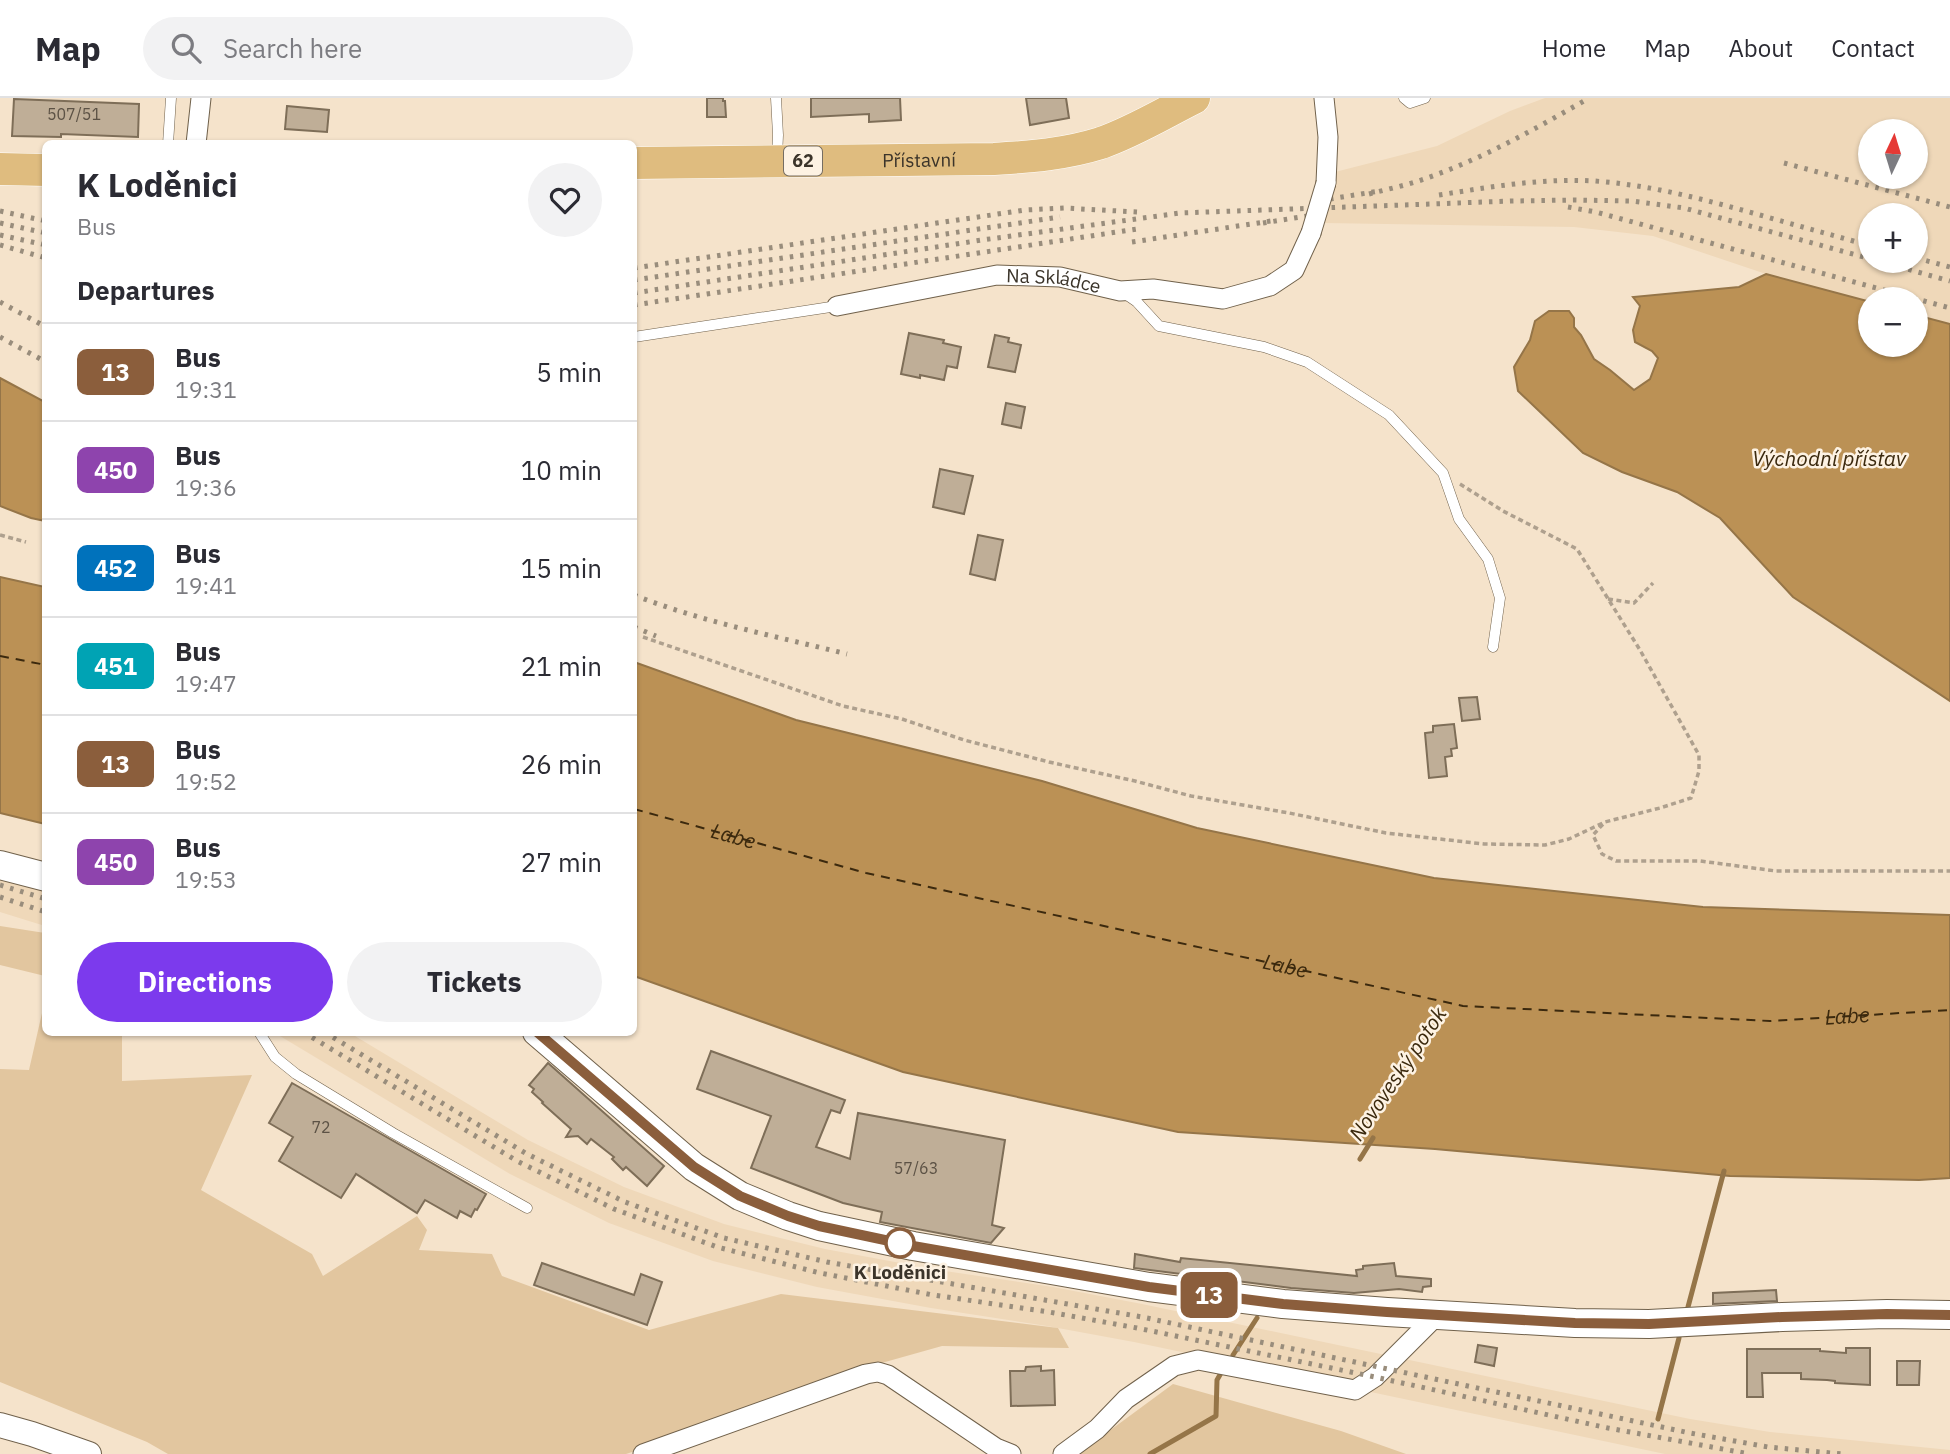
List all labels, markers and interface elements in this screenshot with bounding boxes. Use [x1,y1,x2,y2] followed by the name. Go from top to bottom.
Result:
[143,17,633,80] search box
[35,27,101,70] text: Map
[167,29,205,67] icon: search
[223,31,362,65] text: Search here
[1542,32,1606,64] text: Home
[1644,32,1690,64] text: Map
[1728,32,1793,64] text: About
[1831,32,1915,64] text: Contact
[47,104,101,124] house number: 507/51
[1858,119,1928,189] north arrow
[1858,119,1928,357] map controls
[784,146,822,176] road number: 62
[882,147,956,172] street label: Přístavní
[77,163,238,206] text: K Loděnici
[528,163,602,237] button: heart
[1858,203,1928,273] button: +
[77,211,116,241] text: Bus
[1006,263,1103,298] street label: Na Skládce
[77,273,215,307] text: Departures
[1858,287,1928,357] button: −
[175,340,221,374] text: Bus
[536,355,602,389] text: 5 min
[101,356,130,388] text: 13
[175,374,237,404] text: 19:31
[175,438,221,472] text: Bus
[1752,444,1907,472] water label: Východní přístav
[521,453,602,487] text: 10 min
[94,454,137,486] text: 450
[175,472,237,502] text: 19:36
[175,536,221,570] text: Bus
[521,551,602,585] text: 15 min
[94,552,137,584] text: 452
[175,570,237,600] text: 19:41
[175,634,221,668] text: Bus
[521,649,602,683] text: 21 min
[94,650,137,682] text: 451
[175,668,237,698] text: 19:47
[175,732,221,766] text: Bus
[521,747,602,781] text: 26 min
[101,748,130,780] text: 13
[175,766,237,796] text: 19:52
[708,816,759,855] water label: Labe
[175,830,221,864] text: Bus
[521,845,602,879] text: 27 min
[94,846,137,878] text: 450
[175,864,237,894] text: 19:53
[77,942,333,1022] button: Directions
[347,942,602,1022] button: Tickets
[1260,947,1310,984] water label: Labe
[1342,1000,1453,1146] water label: Novoveský potok
[1824,1000,1871,1031] water label: Labe
[311,1117,331,1137] house number: 72
[894,1158,938,1178] house number: 57/63
[885,1228,915,1258] marker: K Loděnici
[854,1260,946,1284] place label: K Loděnici
[1178,1272,1240,1318] line badge: 13
[1195,1279,1223,1311] text: 13

